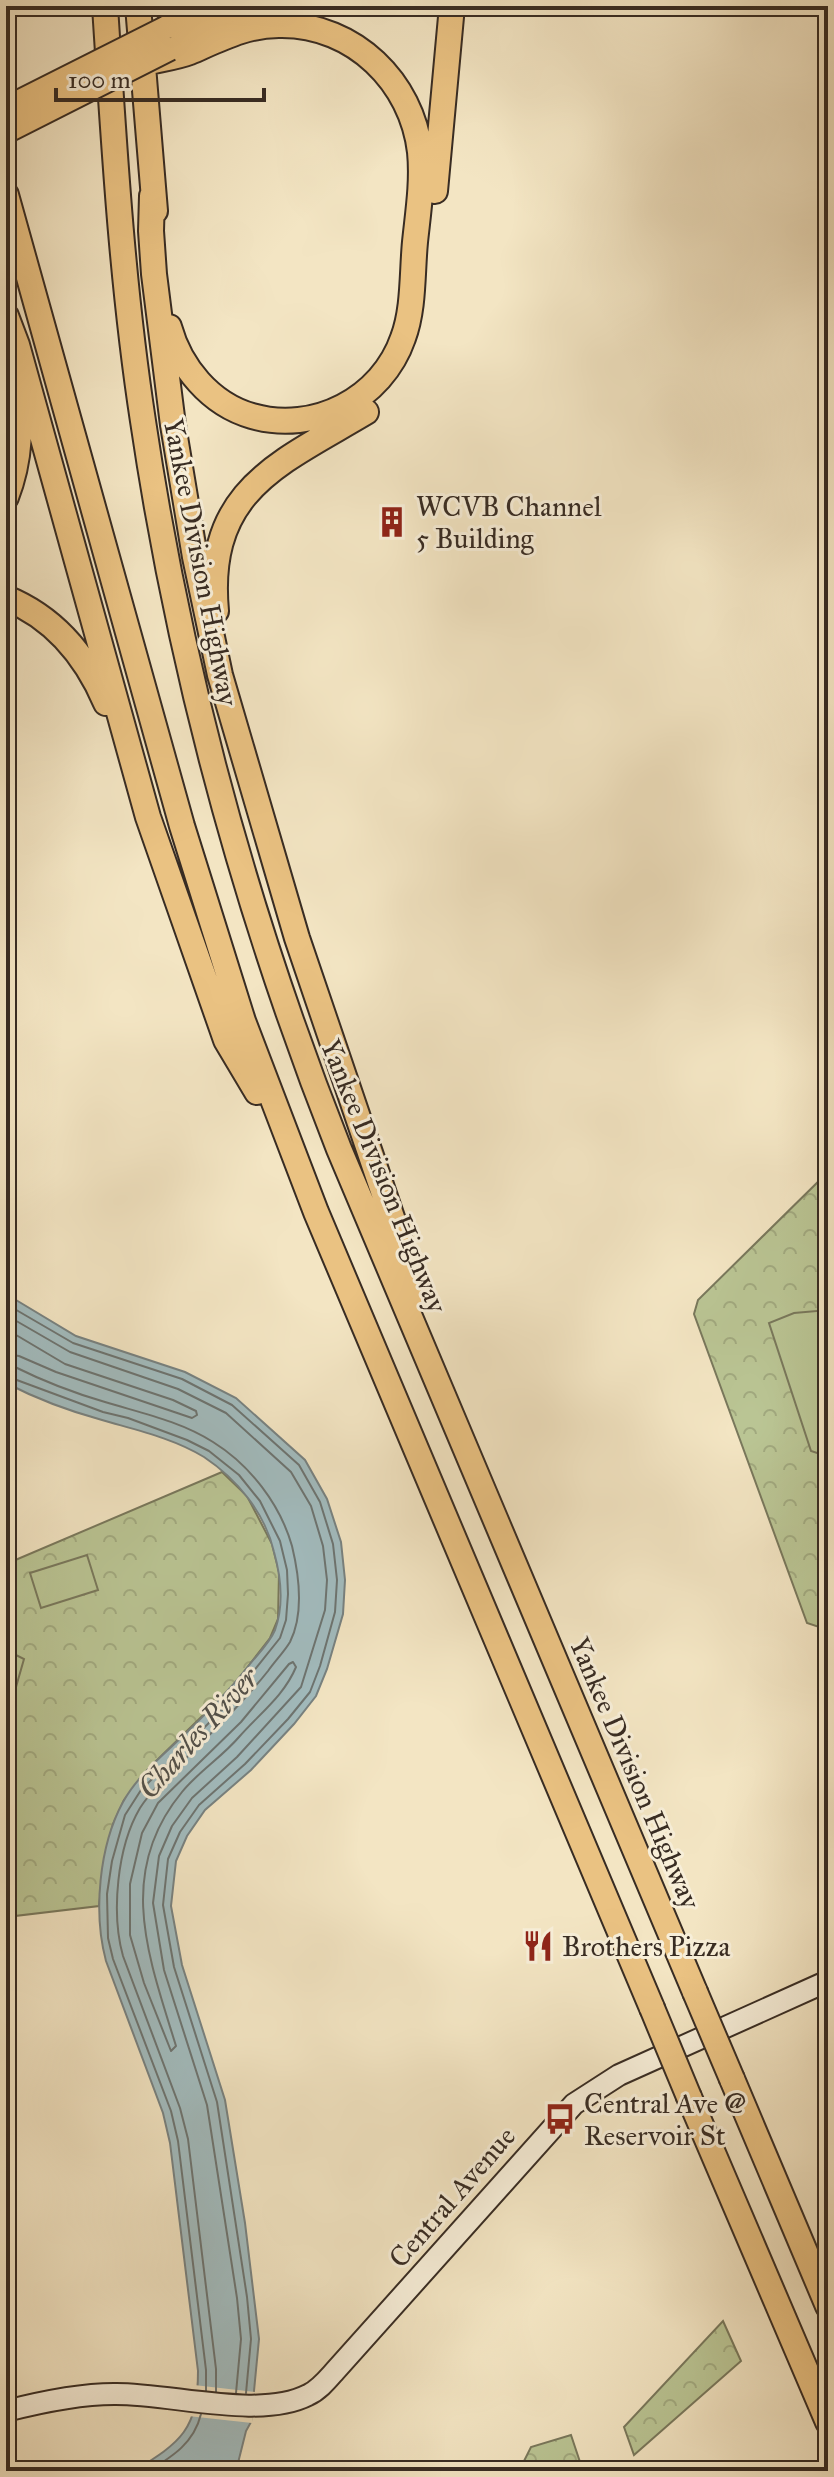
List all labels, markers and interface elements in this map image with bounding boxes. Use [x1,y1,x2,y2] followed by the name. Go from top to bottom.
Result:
[56,52,264,102] scale bar
[68,65,131,95] text: 100 m
[156,415,246,710] street label: Yankee Division Highway
[416,489,602,556] place label: WCVB Channel 5 Building
[375,505,409,539] building icon: WCVB Channel 5 Building
[313,1034,455,1319] street label: Yankee Division Highway
[562,1632,709,1915] street label: Yankee Division Highway
[130,1659,267,1806] water label: Charles River
[521,1929,555,1963] restaurant icon: Brothers Pizza
[562,1929,730,1964] place label: Brothers Pizza
[584,2086,746,2153] place label: Central Ave @ Reservoir St
[543,2102,577,2136] bus stop icon: Central Ave @ Reservoir St
[381,2119,523,2275] street label: Central Avenue

